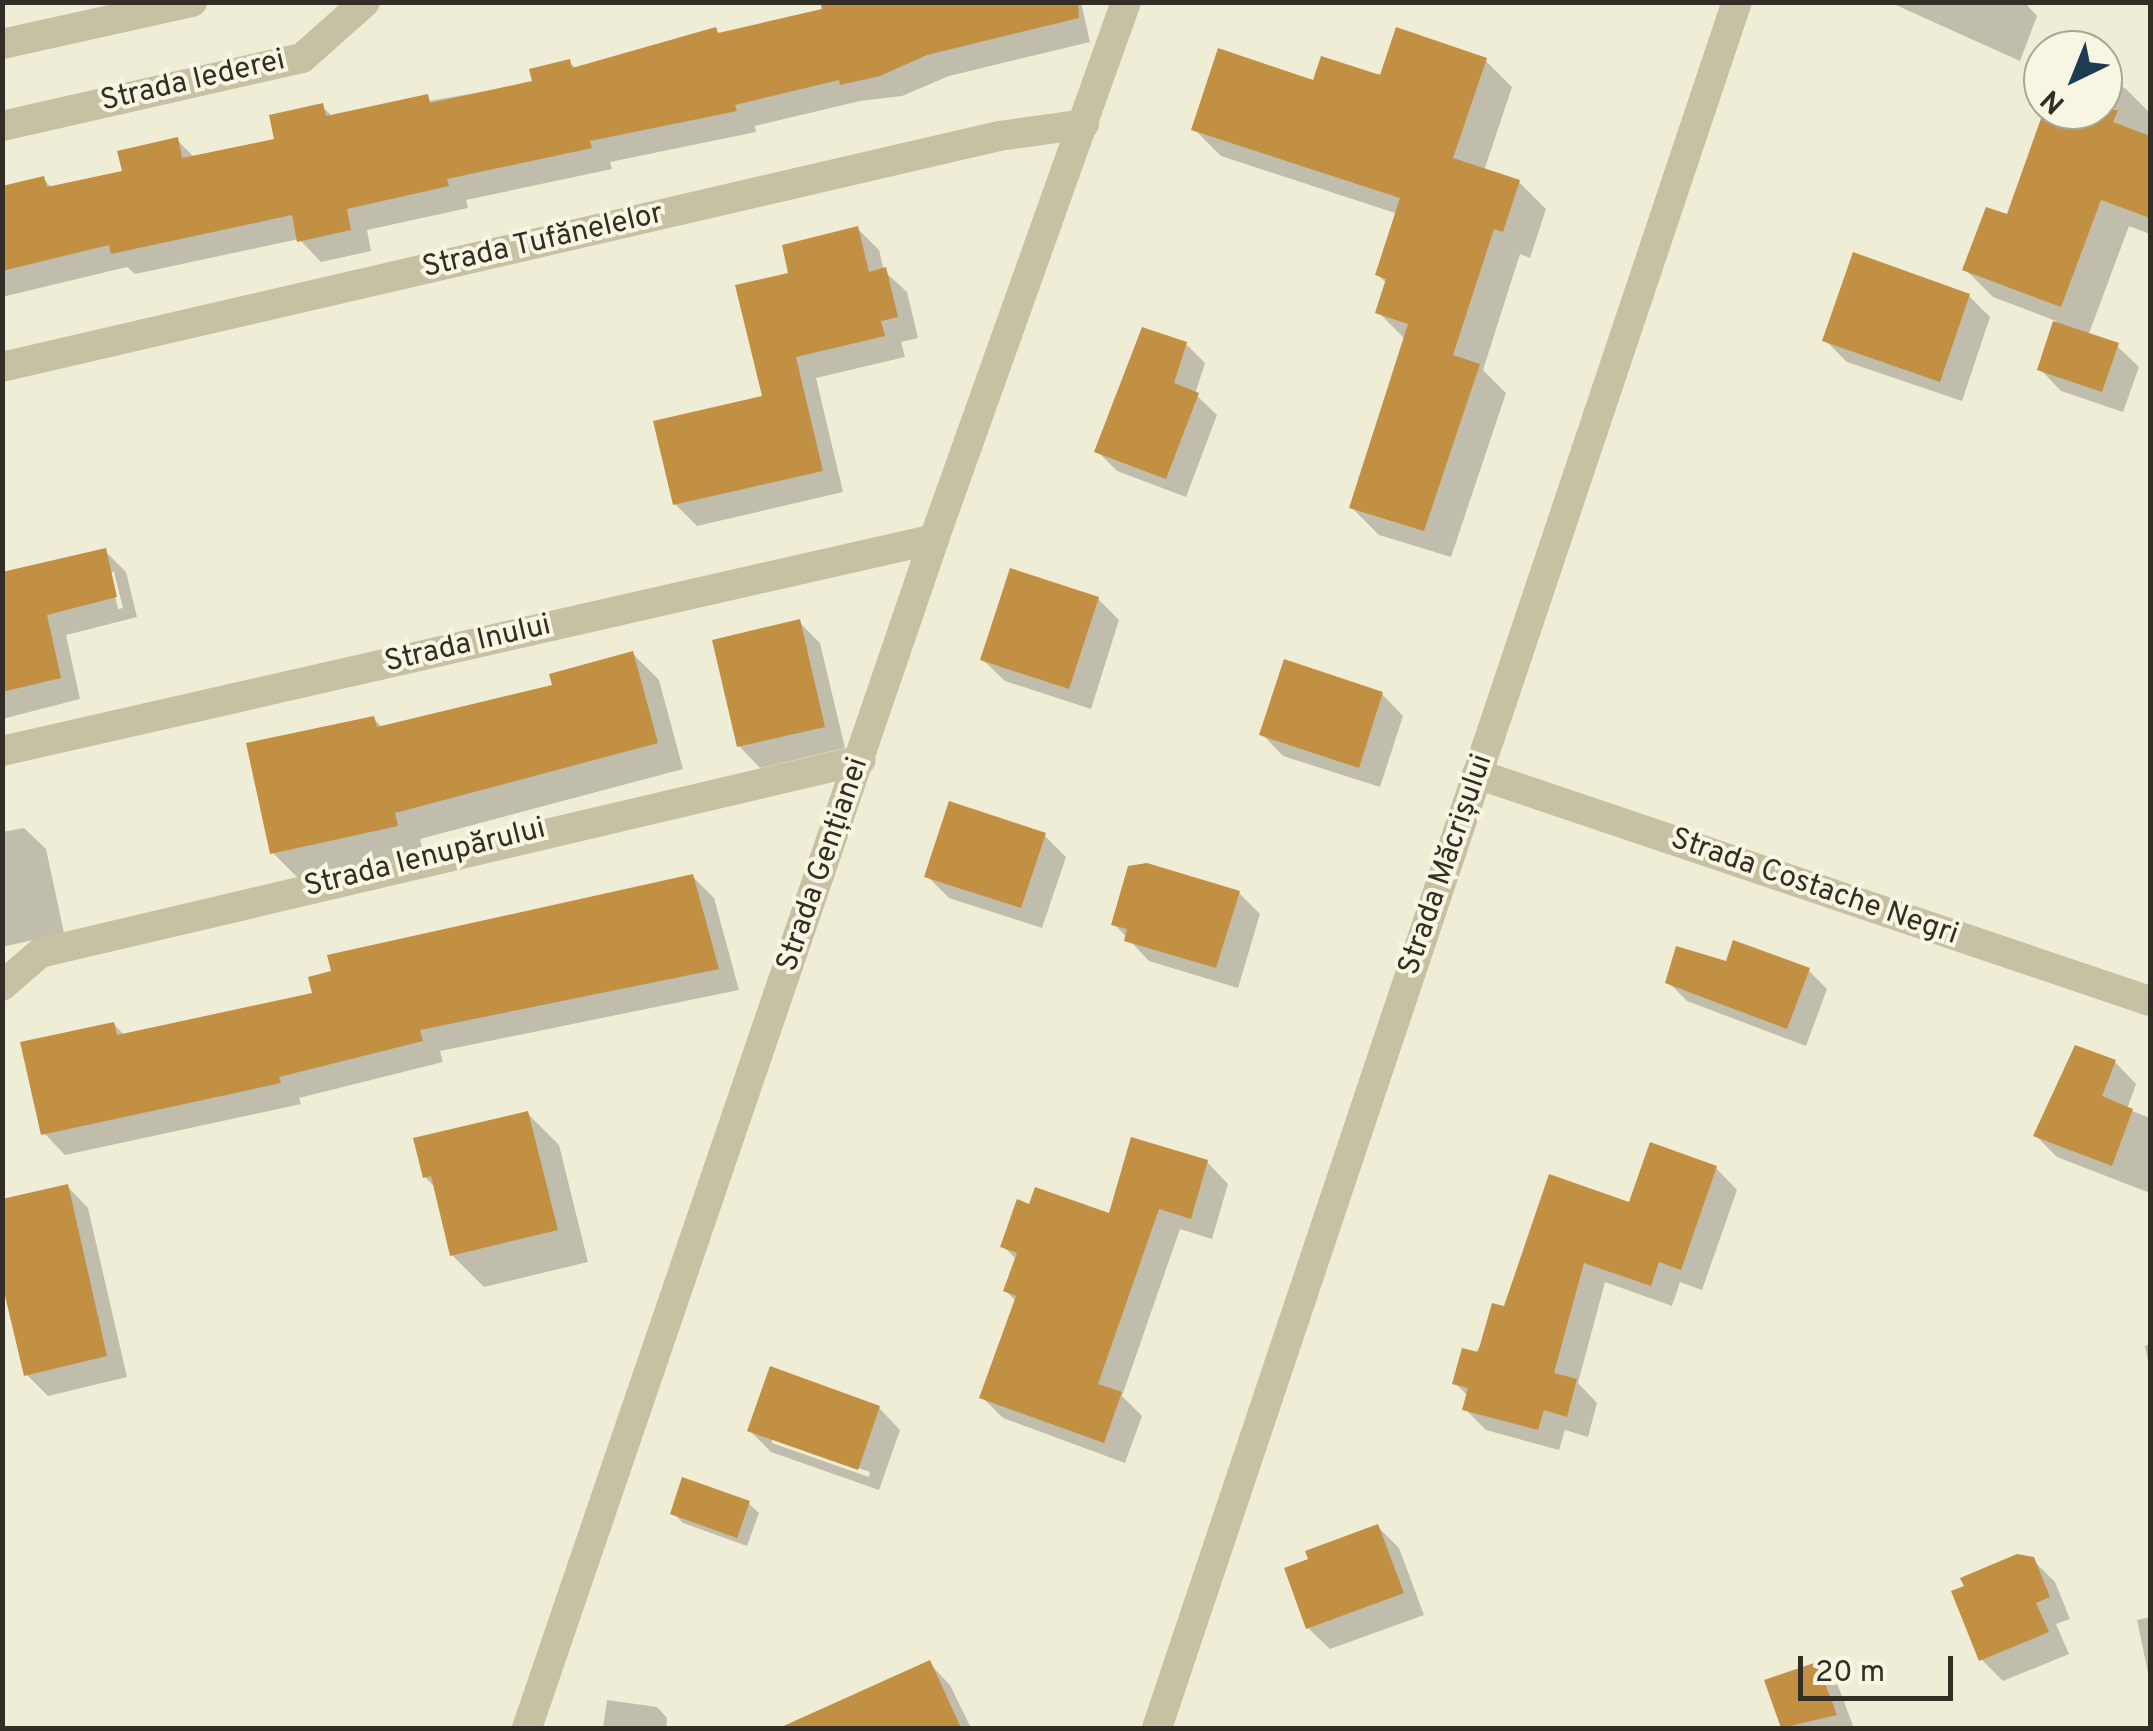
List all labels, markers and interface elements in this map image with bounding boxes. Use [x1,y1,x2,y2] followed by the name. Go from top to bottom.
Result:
[2023,30,2123,130] north arrow
[97,43,289,121] street label: Strada Iederei
[2034,80,2074,121] text: N
[418,197,668,287] street label: Strada Tufănelelor
[381,608,555,682] street label: Strada Inului
[1392,750,1502,980] street label: Strada Măcrișului
[771,753,877,977] street label: Strada Gențianei
[301,812,549,906] street label: Strada Ienupărului
[1666,822,1962,954] street label: Strada Costache Negri
[1803,1636,1958,1698] scale bar
[1815,1655,1885,1692] text: 20 m

